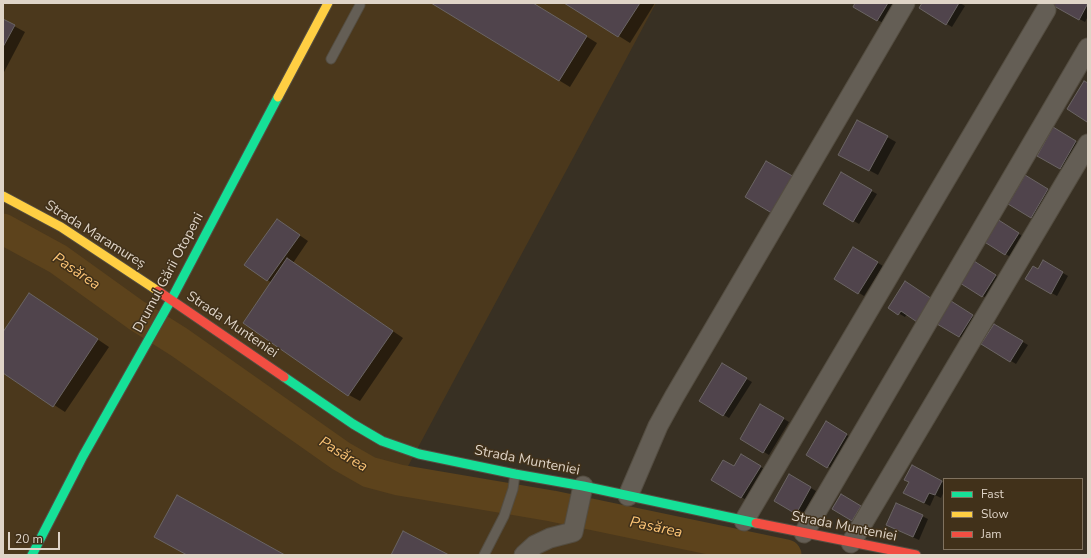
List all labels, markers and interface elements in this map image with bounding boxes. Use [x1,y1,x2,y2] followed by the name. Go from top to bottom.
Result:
[41,197,149,273] street label: Strada Maramureș
[130,210,208,336] street label: Drumul Gării Otopeni
[49,250,103,294] water label: Pasărea
[183,288,281,362] street label: Strada Munteniei
[315,434,371,476] water label: Pasărea
[473,443,581,479] street label: Strada Munteniei
[943,478,1083,550] legend
[981,486,1004,502] text: Fast
[981,506,1009,522] text: Slow
[790,509,898,545] street label: Strada Munteniei
[628,514,684,542] water label: Pasărea
[10,524,62,550] scale bar
[981,526,1002,542] text: Jam
[15,531,43,547] text: 20 m

